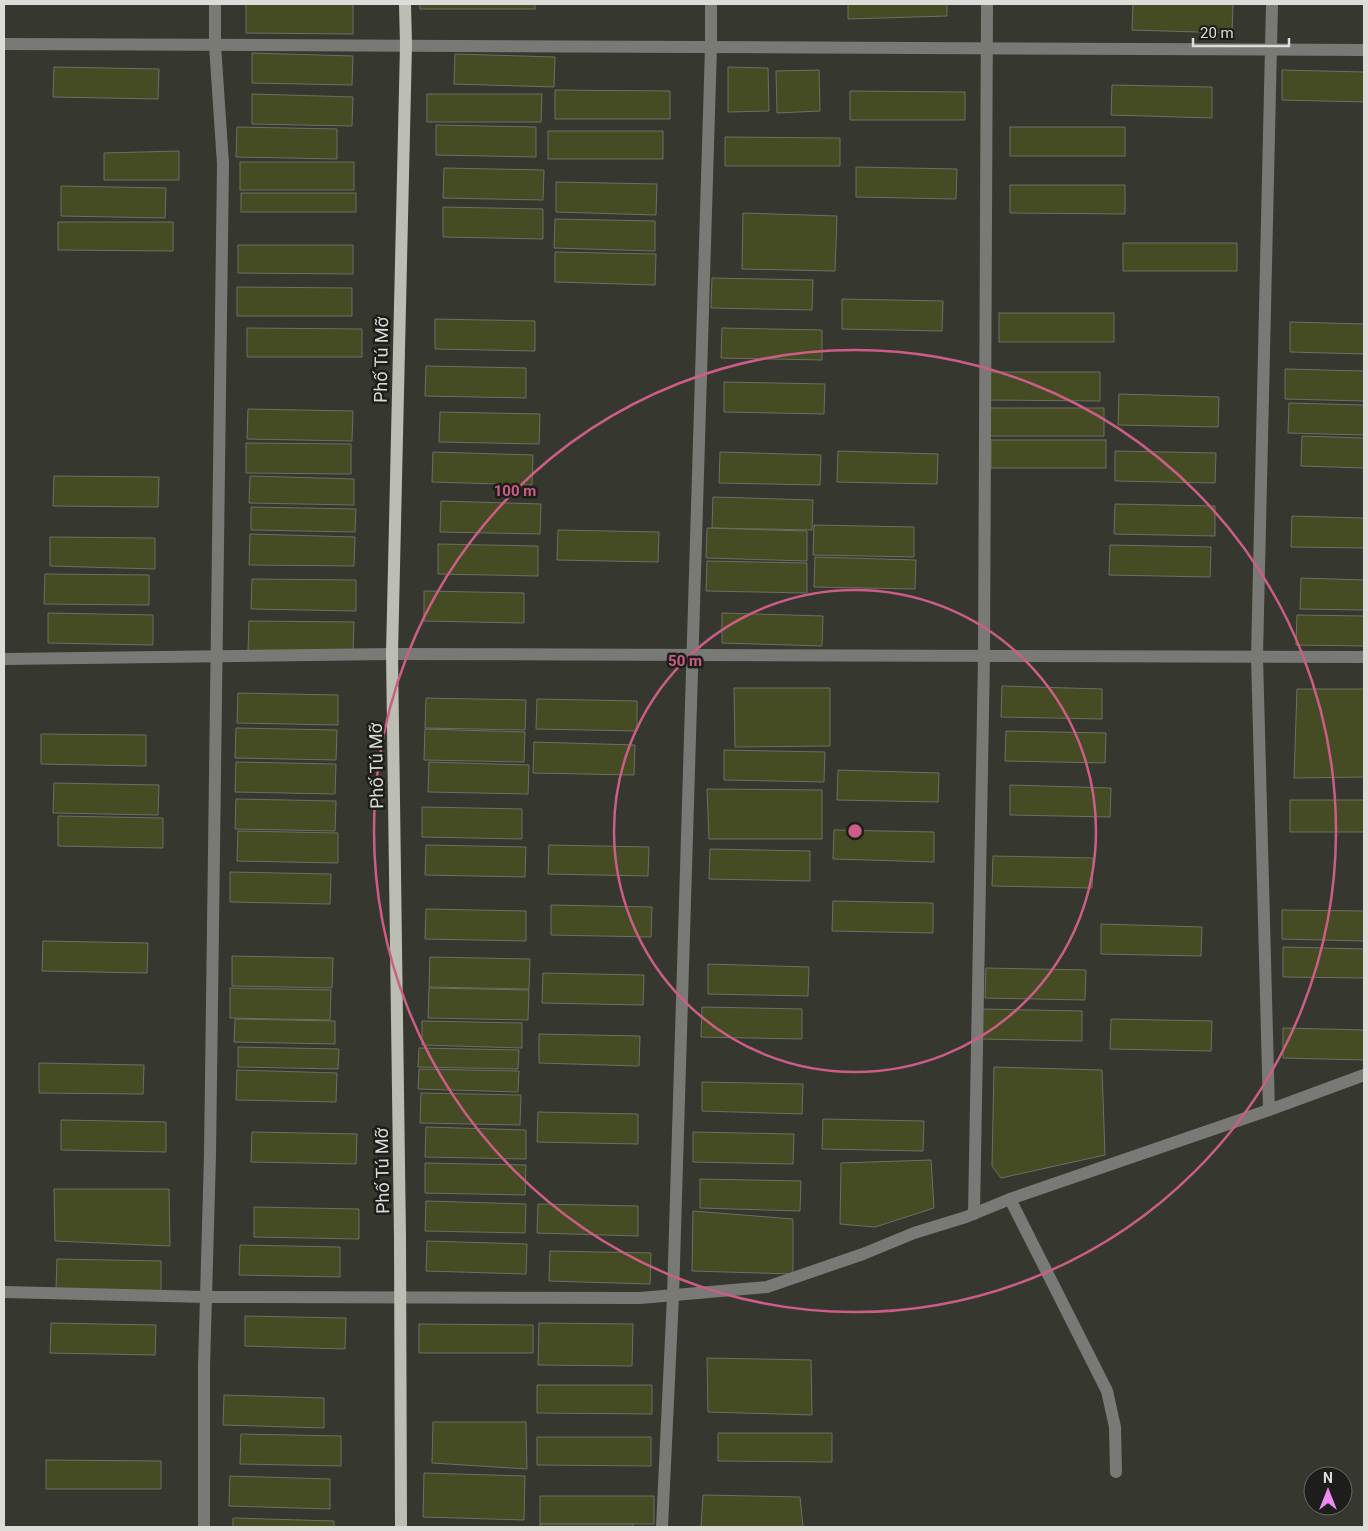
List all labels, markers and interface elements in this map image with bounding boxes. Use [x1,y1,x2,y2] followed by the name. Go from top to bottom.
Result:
[1193,15,1289,47] scale bar
[1200,24,1234,42] text: 20 m
[370,316,392,403] street label: Phố Tú Mỡ
[494,482,536,500] text: 100 m
[668,652,702,670] text: 50 m
[365,722,387,809] street label: Phố Tú Mỡ
[846,822,864,840] centre of rings
[371,1127,393,1214] street label: Phố Tú Mỡ
[1303,1466,1353,1516] north arrow
[1323,1470,1333,1486] text: N

